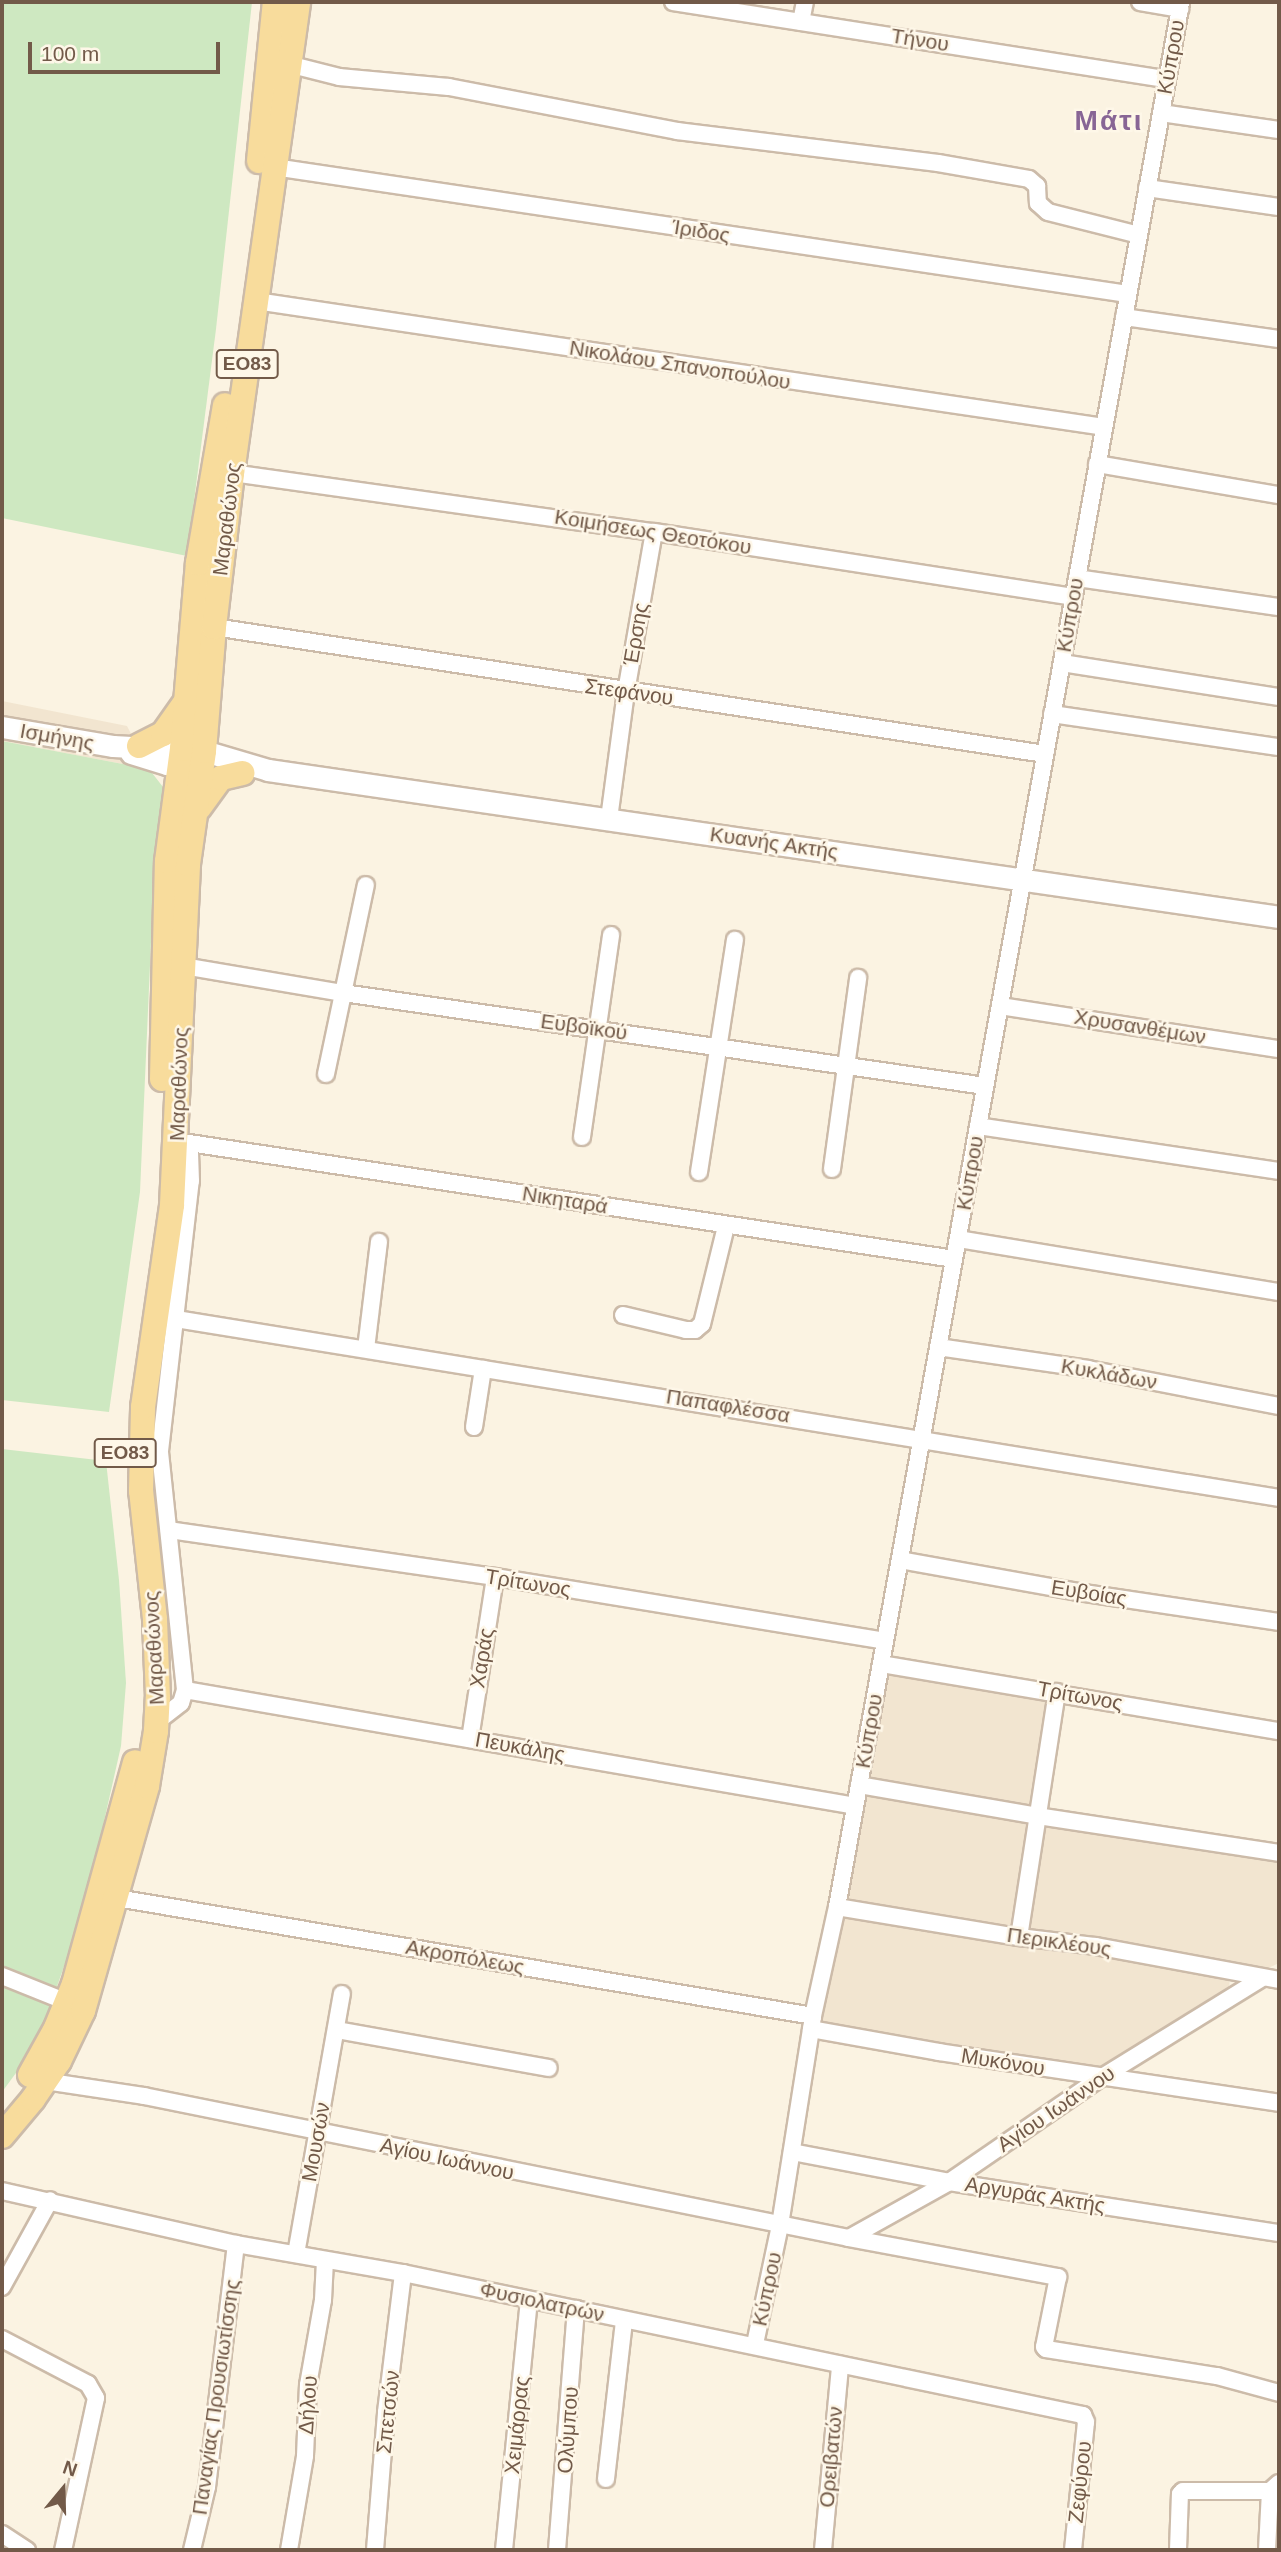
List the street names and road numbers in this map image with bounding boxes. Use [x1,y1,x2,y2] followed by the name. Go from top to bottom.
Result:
[1152,18,1190,96] street label: Κύπρου
[889,23,951,57] street label: Τήνου
[670,214,732,248] street label: Ίριδος
[568,335,792,395] street label: Νικολάου Σπανοπούλου
[216,348,278,380] road number: ΕΟ83
[208,461,246,577] street label: Μαραθώνος
[553,504,753,560] street label: Κοιμήσεως Θεοτόκου
[1051,576,1089,654] street label: Κύπρου
[618,601,654,667] street label: Έρσης
[583,673,675,711] street label: Στεφάνου
[18,718,96,756] street label: Ισμήνης
[708,821,840,865] street label: Κυανής Ακτής
[1072,1004,1208,1050] street label: Χρυσανθέμων
[539,1008,629,1046] street label: Ευβοϊκού
[164,1027,194,1141] street label: Μαραθώνος
[951,1134,989,1212] street label: Κύπρου
[520,1181,610,1219] street label: Νικηταρά
[1059,1353,1159,1395] street label: Κυκλάδων
[664,1384,792,1428] street label: Παπαφλέσσα
[94,1438,156,1469] road number: ΕΟ83
[483,1564,573,1602] street label: Τρίτωνος
[1049,1575,1129,1611] street label: Ευβοίας
[138,1590,170,1706] street label: Μαραθώνος
[465,1626,499,1690] street label: Χαράς
[1035,1676,1125,1716] street label: Τρίτωνος
[850,1692,888,1770] street label: Κύπρου
[473,1727,567,1767] street label: Πευκάλης
[1005,1922,1113,1962] street label: Περικλέους
[404,1934,526,1980] street label: Ακροπόλεως
[959,2043,1047,2081] street label: Μυκόνου
[992,2060,1120,2158] street label: Αγίου Ιωάννου
[297,2100,335,2184] street label: Μουσών
[378,2133,516,2185] street label: Αγίου Ιωάννου
[963,2171,1107,2219] street label: Αργυράς Ακτής
[747,2250,787,2328] street label: Κύπρου
[187,2277,245,2517] street label: Παναγίας Προυσιωτίσσης
[477,2277,607,2327] street label: Φυσιολατρών
[371,2369,405,2455] street label: Σπετσών
[293,2375,323,2435] street label: Δήλου
[499,2375,535,2475] street label: Χειμάρρας
[552,2386,584,2474] street label: Ολύμπου
[814,2405,848,2509] street label: Ορειβατών
[1063,2440,1097,2524] street label: Ζεφύρου

